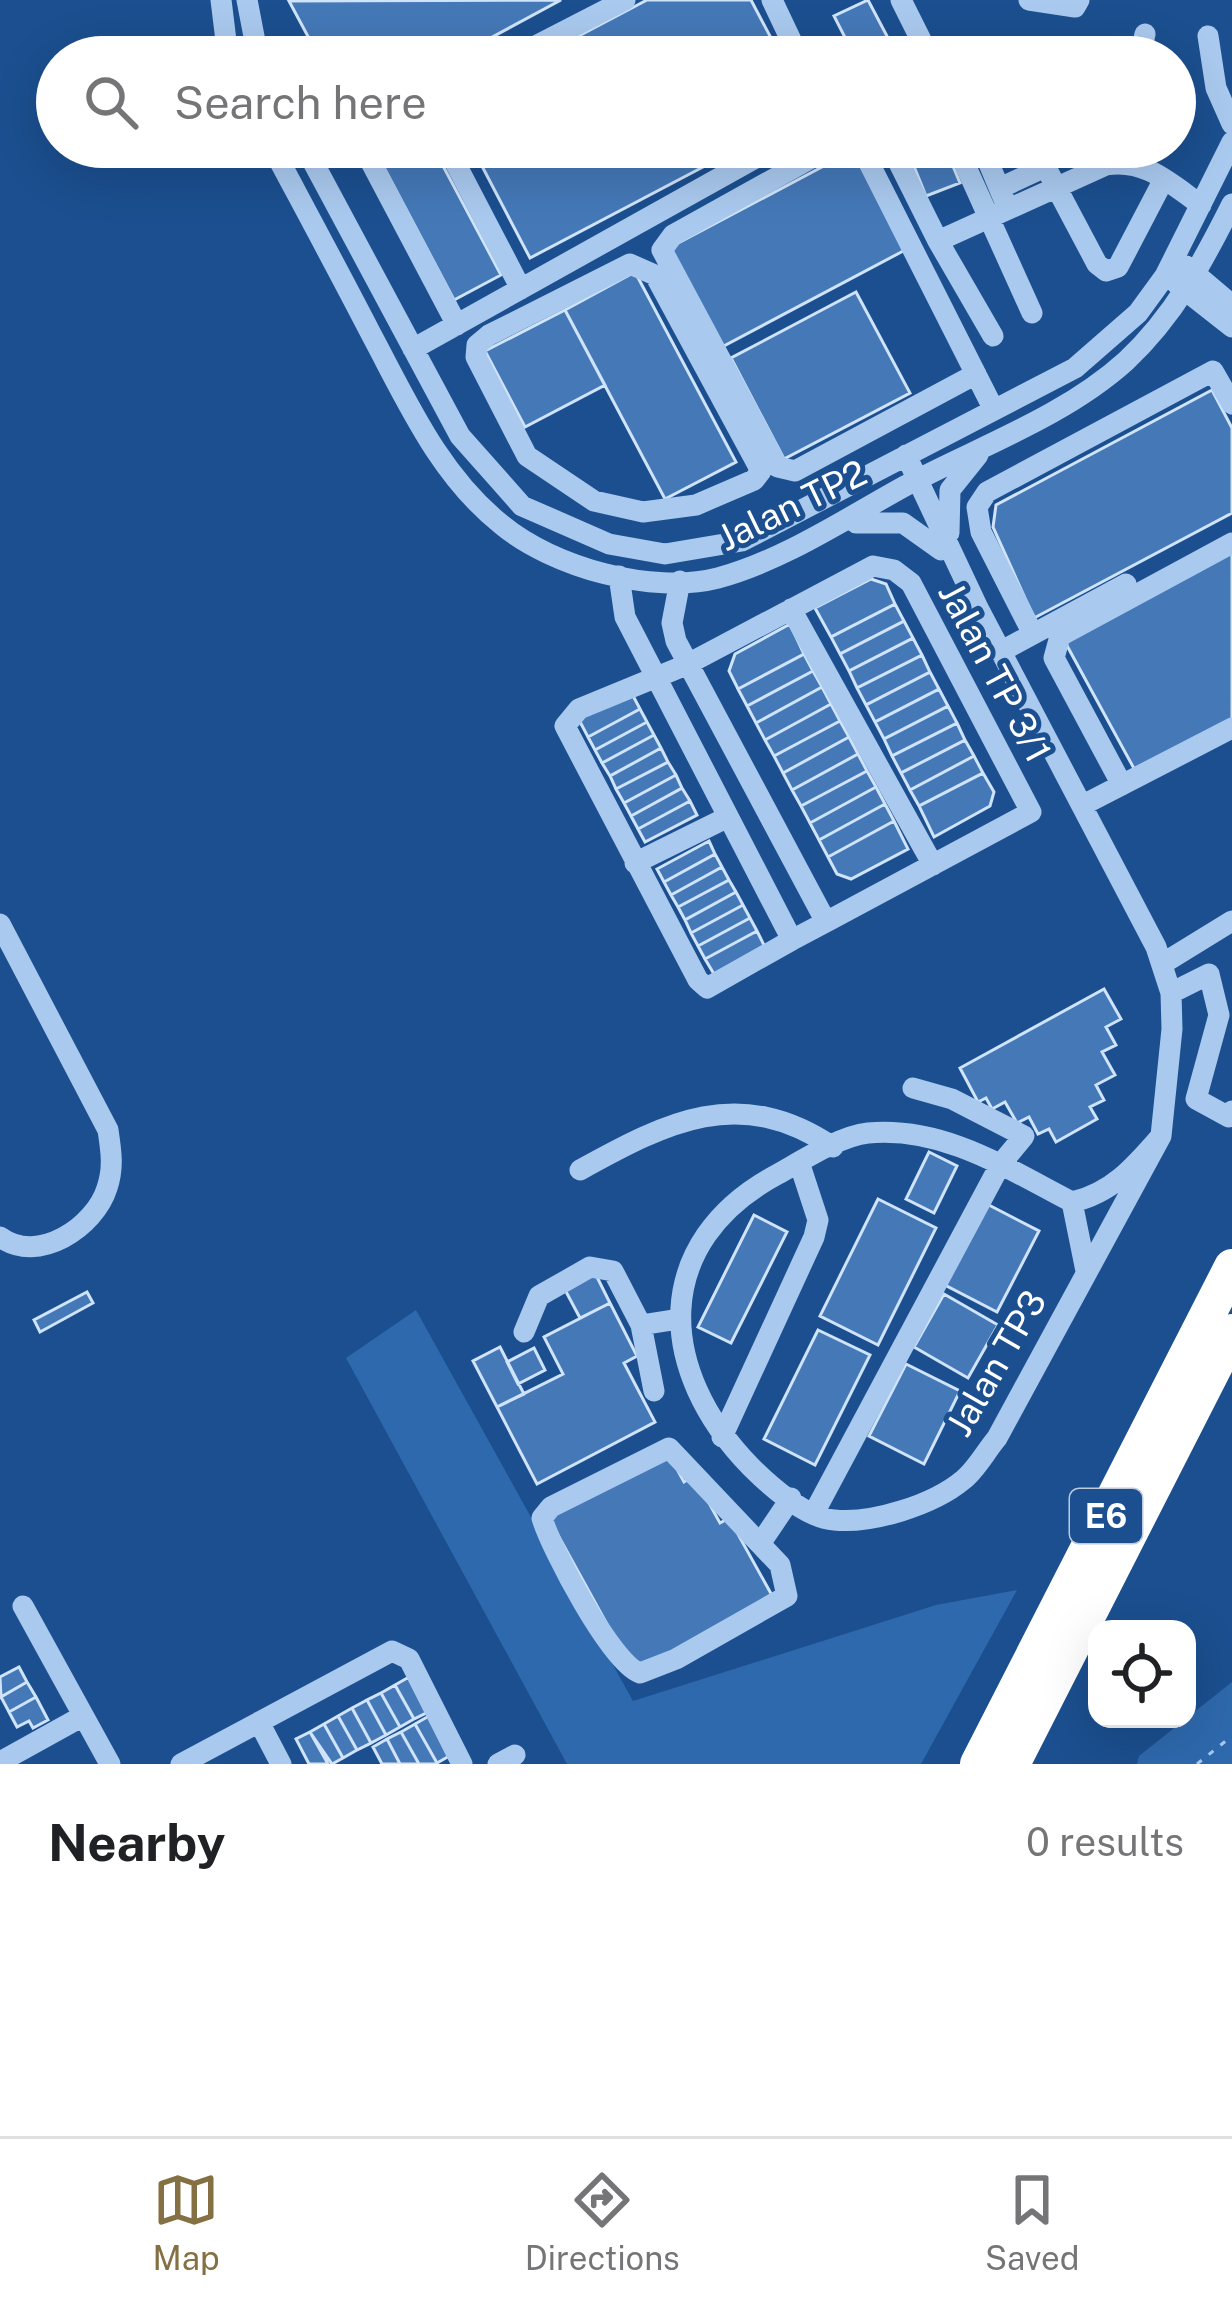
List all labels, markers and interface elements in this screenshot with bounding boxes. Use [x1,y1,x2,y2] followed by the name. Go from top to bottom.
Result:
[36,36,1196,168] search box
[78,69,144,135] icon: search
[174,76,427,129] text: Search here
[711,451,873,559] street label: Jalan TP2
[930,575,1060,769] street label: Jalan TP 3/1
[938,1283,1054,1443] street label: Jalan TP3
[1070,1489,1142,1543] road number: E6
[1088,1620,1196,1728] map controls
[1088,1620,1196,1728] button: locate
[48,1813,225,1872] text: Nearby
[1026,1819,1184,1865] text: 0 results
[153,2167,220,2277] tab: Map
[525,2167,680,2277] tab: Directions
[985,2167,1079,2277] tab: Saved

